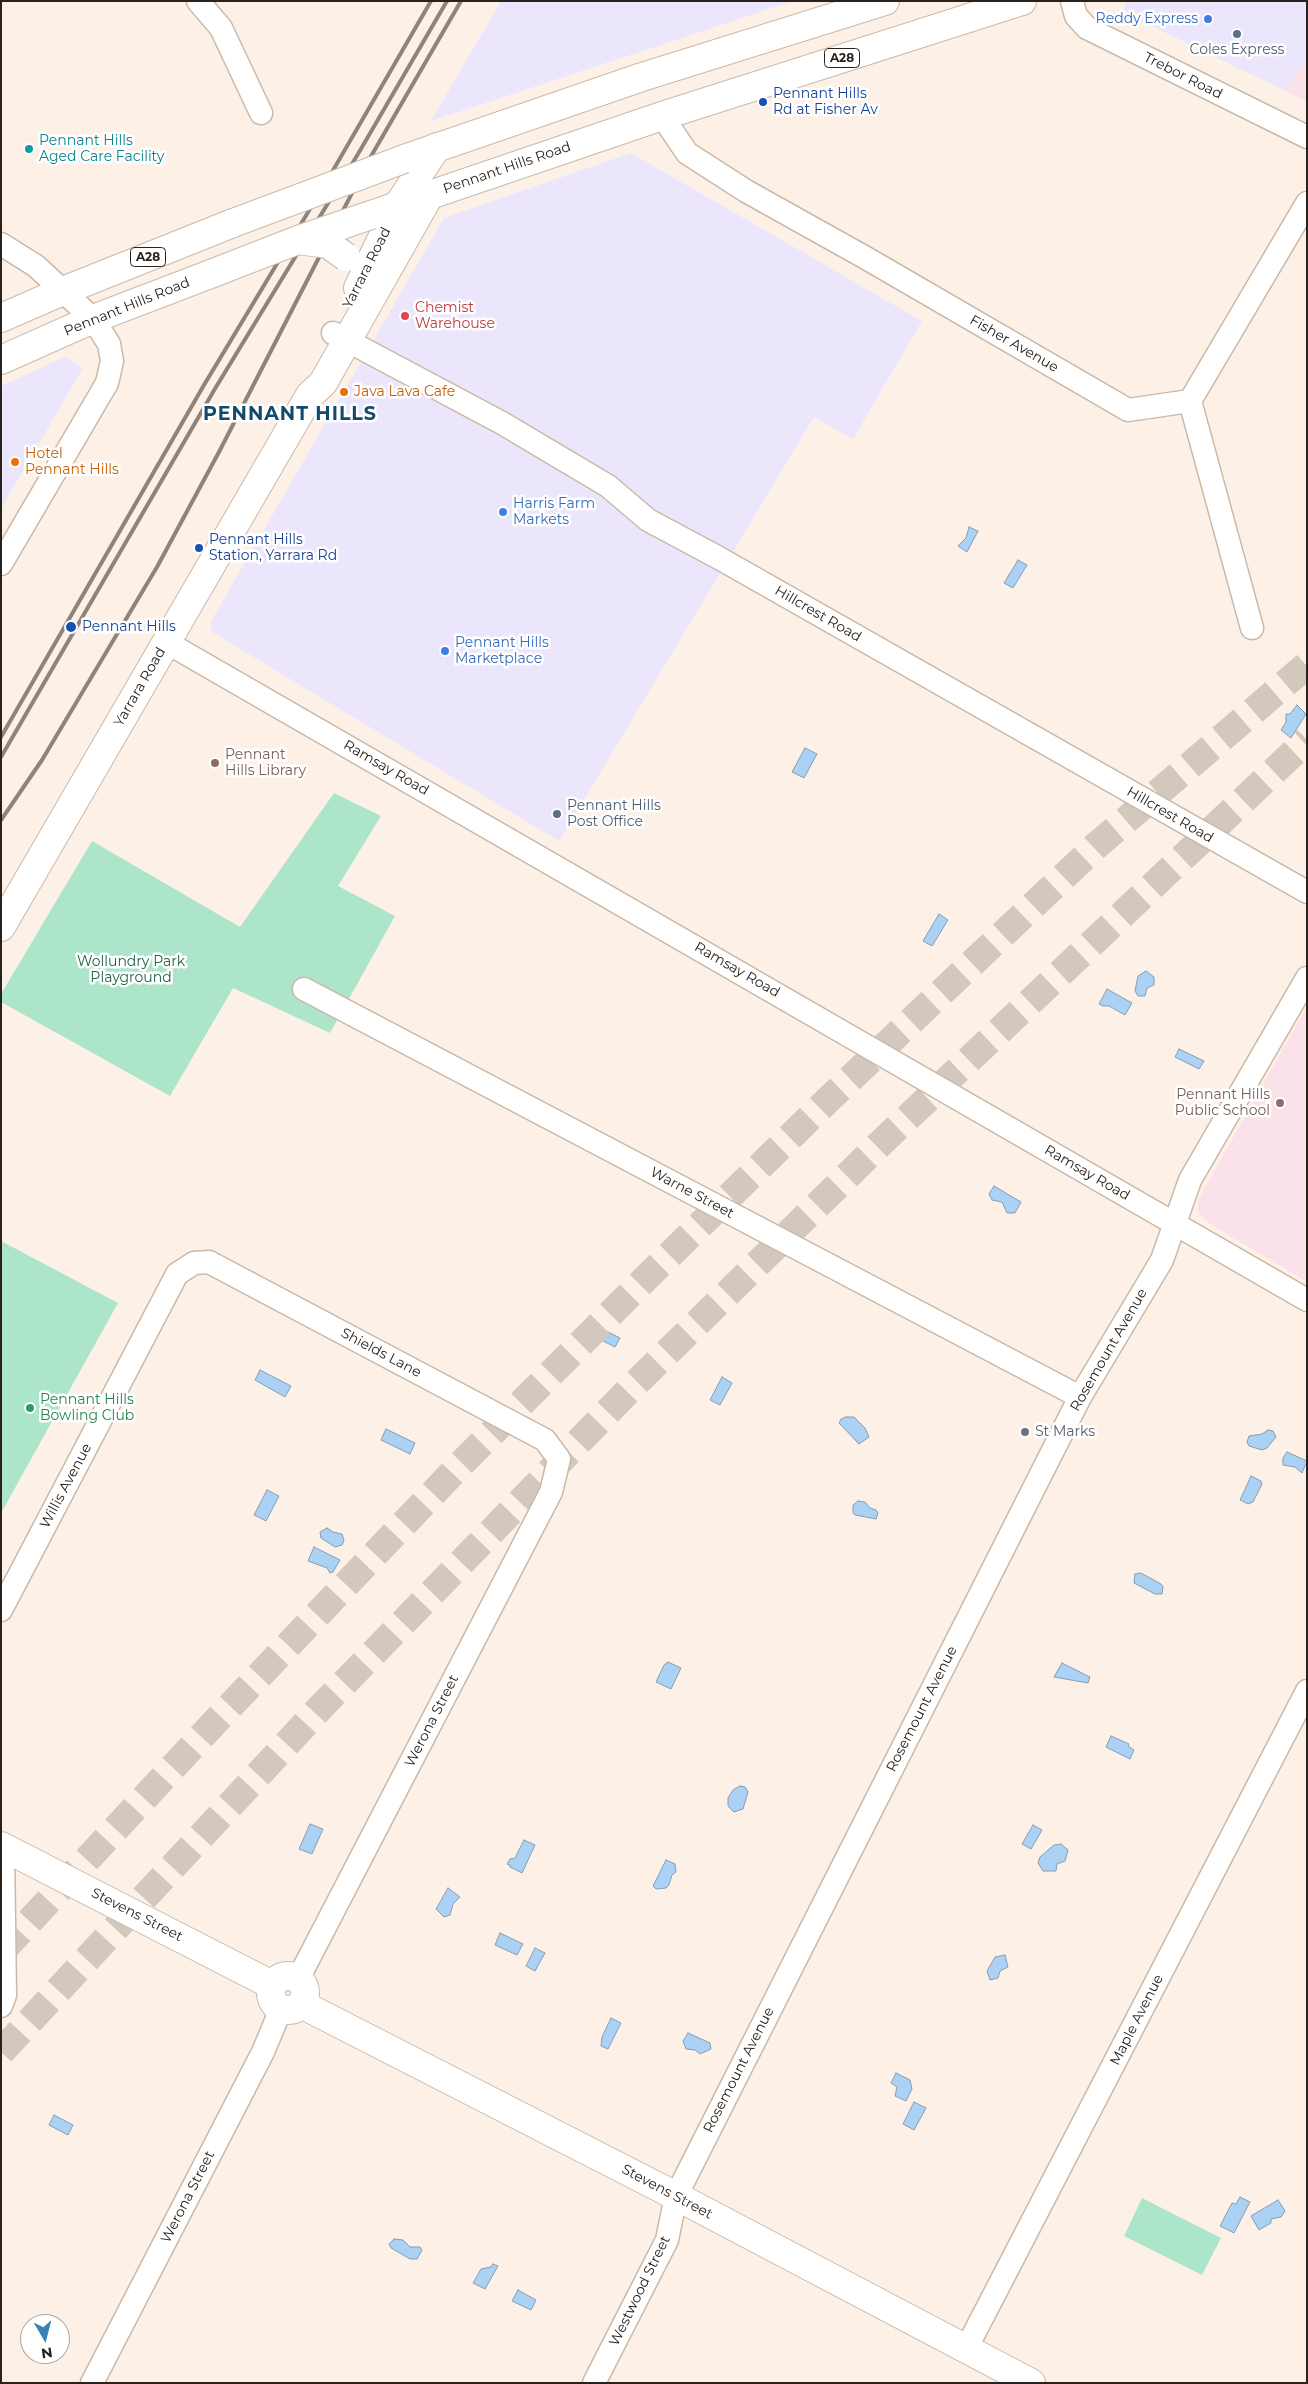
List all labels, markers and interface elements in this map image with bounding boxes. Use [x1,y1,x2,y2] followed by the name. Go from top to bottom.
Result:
[1096,11,1198,27] place label: Reddy Express
[1202,13,1214,25] marker: Reddy Express
[1231,28,1243,40] marker: Coles Express
[1190,42,1284,58] place label: Coles Express
[824,48,860,68] road number: A28
[1141,49,1225,103] street label: Trebor Road
[773,86,878,118] place label: Pennant Hills Rd at Fisher Av
[757,96,769,108] marker: Pennant Hills Rd at Fisher Av
[39,133,164,166] place label: Pennant Hills Aged Care Facility
[441,138,573,198] street label: Pennant Hills Road
[23,143,35,155] marker: Pennant Hills Aged Care Facility
[339,225,395,311] street label: Yarrara Road
[130,248,166,266] road number: A28
[62,274,192,340] street label: Pennant Hills Road
[415,300,495,332] place label: Chemist Warehouse
[399,310,411,322] marker: Chemist Warehouse
[967,312,1061,376] street label: Fisher Avenue
[354,384,455,400] place label: Java Lava Cafe
[338,386,350,398] marker: Java Lava Cafe
[201,403,379,425] district label: PENNANT HILLS
[25,446,119,478] place label: Hotel Pennant Hills
[9,456,21,468] marker: Hotel Pennant Hills
[513,496,595,528] place label: Harris Farm Markets
[497,506,509,518] marker: Harris Farm Markets
[209,532,337,564] place label: Pennant Hills Station, Yarrara Rd
[193,542,205,554] marker: Pennant Hills Station, Yarrara Rd
[772,582,864,646] street label: Hillcrest Road
[82,619,176,635] place label: Pennant Hills
[64,620,78,634] marker: Pennant Hills
[455,635,549,668] place label: Pennant Hills Marketplace
[111,644,169,730] street label: Yarrara Road
[439,645,451,657] marker: Pennant Hills Marketplace
[340,737,432,799] street label: Ramsay Road
[225,747,306,780] place label: Pennant Hills Library
[209,757,221,769] marker: Pennant Hills Library
[1124,783,1216,847] street label: Hillcrest Road
[567,798,661,830] place label: Pennant Hills Post Office
[551,808,563,820] marker: Pennant Hills Post Office
[691,939,783,1001] street label: Ramsay Road
[77,954,185,986] park label: Wollundry Park Playground
[1175,1087,1270,1120] place label: Pennant Hills Public School
[1274,1097,1286,1109] marker: Pennant Hills Public School
[1041,1142,1133,1204] street label: Ramsay Road
[647,1164,737,1222] street label: Warne Street
[1067,1286,1151,1414] street label: Rosemount Avenue
[338,1325,424,1381] street label: Shields Lane
[40,1392,134,1424] place label: Pennant Hills Bowling Club
[24,1402,36,1414] marker: Pennant Hills Bowling Club
[1035,1424,1095,1440] place label: St Marks
[1019,1426,1031,1438] marker: St Marks
[37,1441,95,1531] street label: Willis Avenue
[883,1643,961,1775] street label: Rosemount Avenue
[402,1672,462,1770] street label: Werona Street
[88,1885,186,1945] street label: Stevens Street
[1107,1972,1167,2068] street label: Maple Avenue
[700,2004,778,2136] street label: Rosemount Avenue
[158,2148,218,2246] street label: Werona Street
[619,2161,715,2223] street label: Stevens Street
[606,2233,674,2349] street label: Westwood Street
[20,2314,70,2364] north arrow
[40,2343,54,2363] text: N

